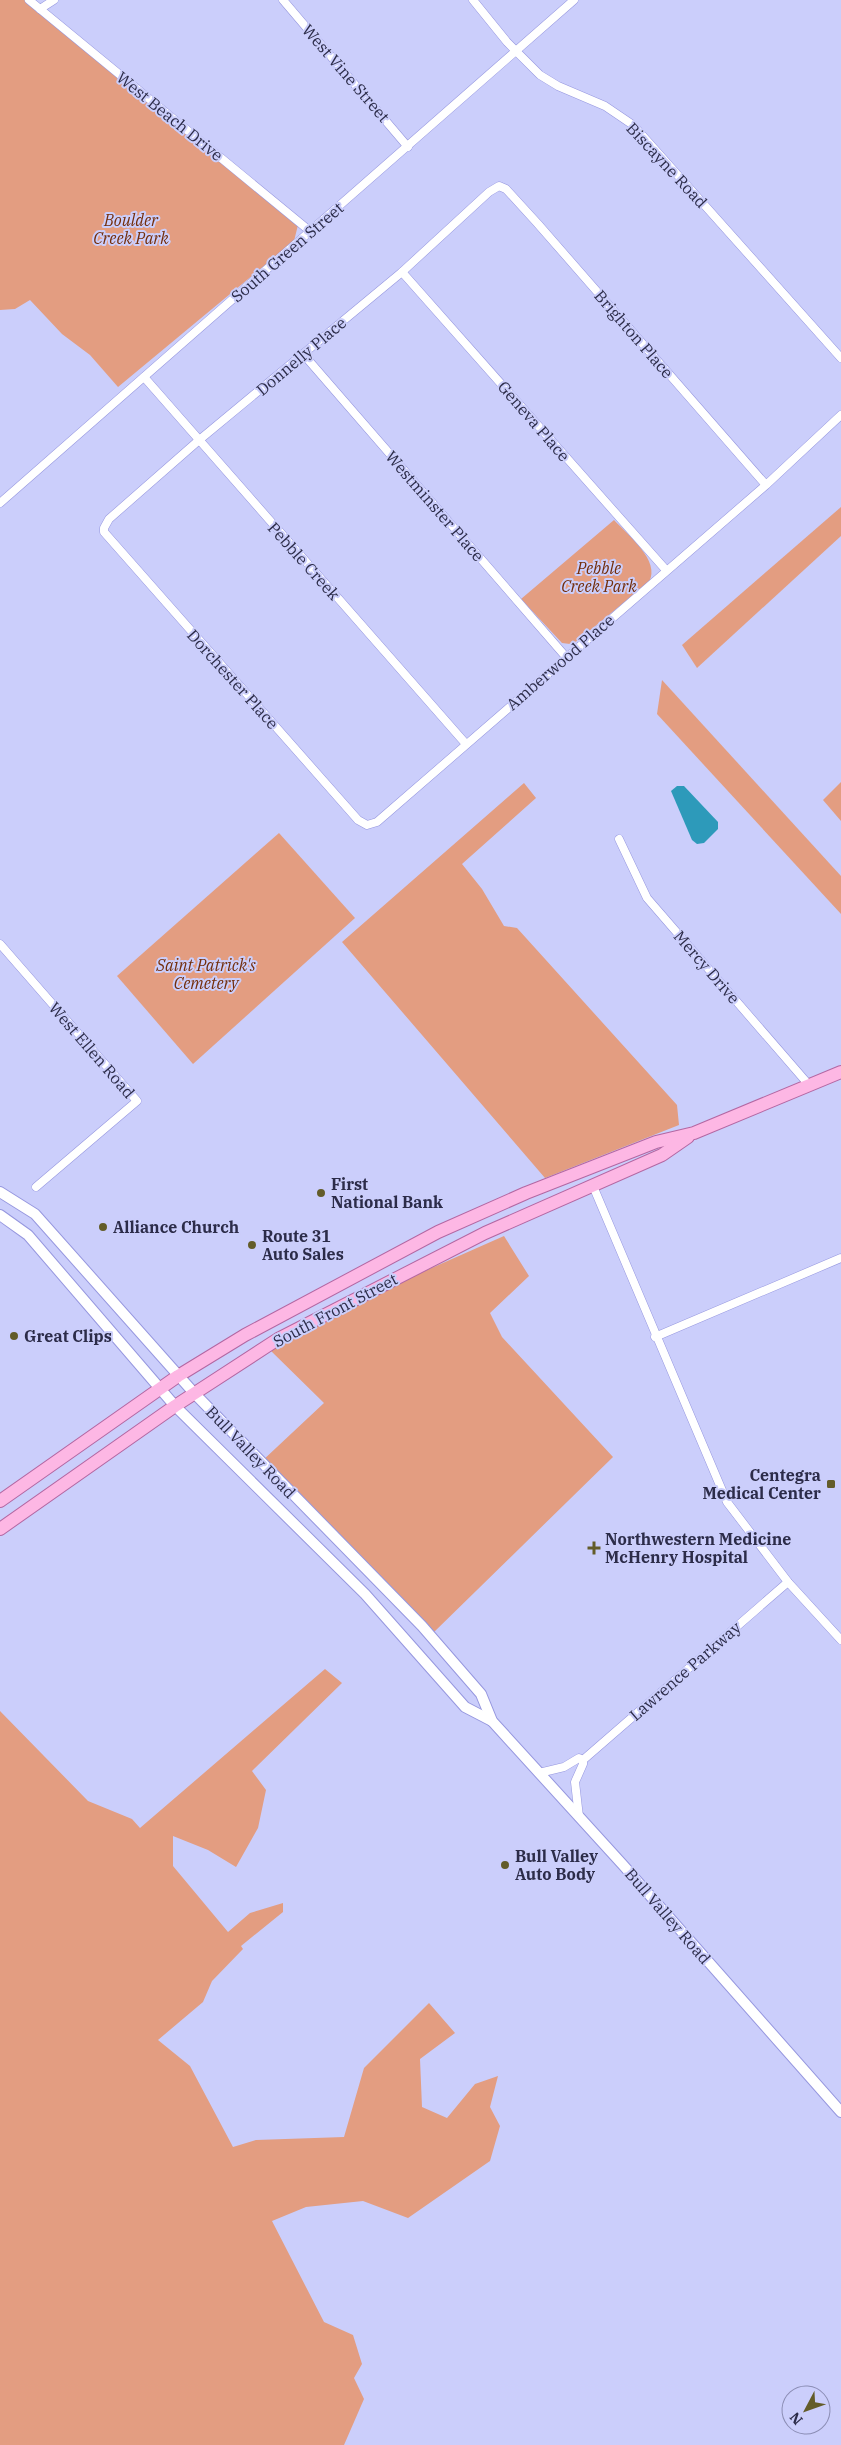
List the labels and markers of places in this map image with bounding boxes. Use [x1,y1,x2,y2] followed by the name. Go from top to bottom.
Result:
[331,1174,443,1212] place label: First National Bank
[315,1187,327,1199] marker: First National Bank
[113,1217,239,1237] place label: Alliance Church
[97,1221,109,1233] marker: Alliance Church
[262,1226,344,1264] place label: Route 31 Auto Sales
[246,1239,258,1251] marker: Route 31 Auto Sales
[24,1326,112,1346] place label: Great Clips
[8,1330,20,1342] marker: Great Clips
[702,1465,821,1503] place label: Centegra Medical Center
[825,1478,837,1490] marker: Centegra Medical Center
[605,1529,791,1567] place label: Northwestern Medicine McHenry Hospital
[587,1541,601,1555] marker: Northwestern Medicine McHenry Hospital
[515,1846,599,1884] place label: Bull Valley Auto Body
[499,1859,511,1871] marker: Bull Valley Auto Body

